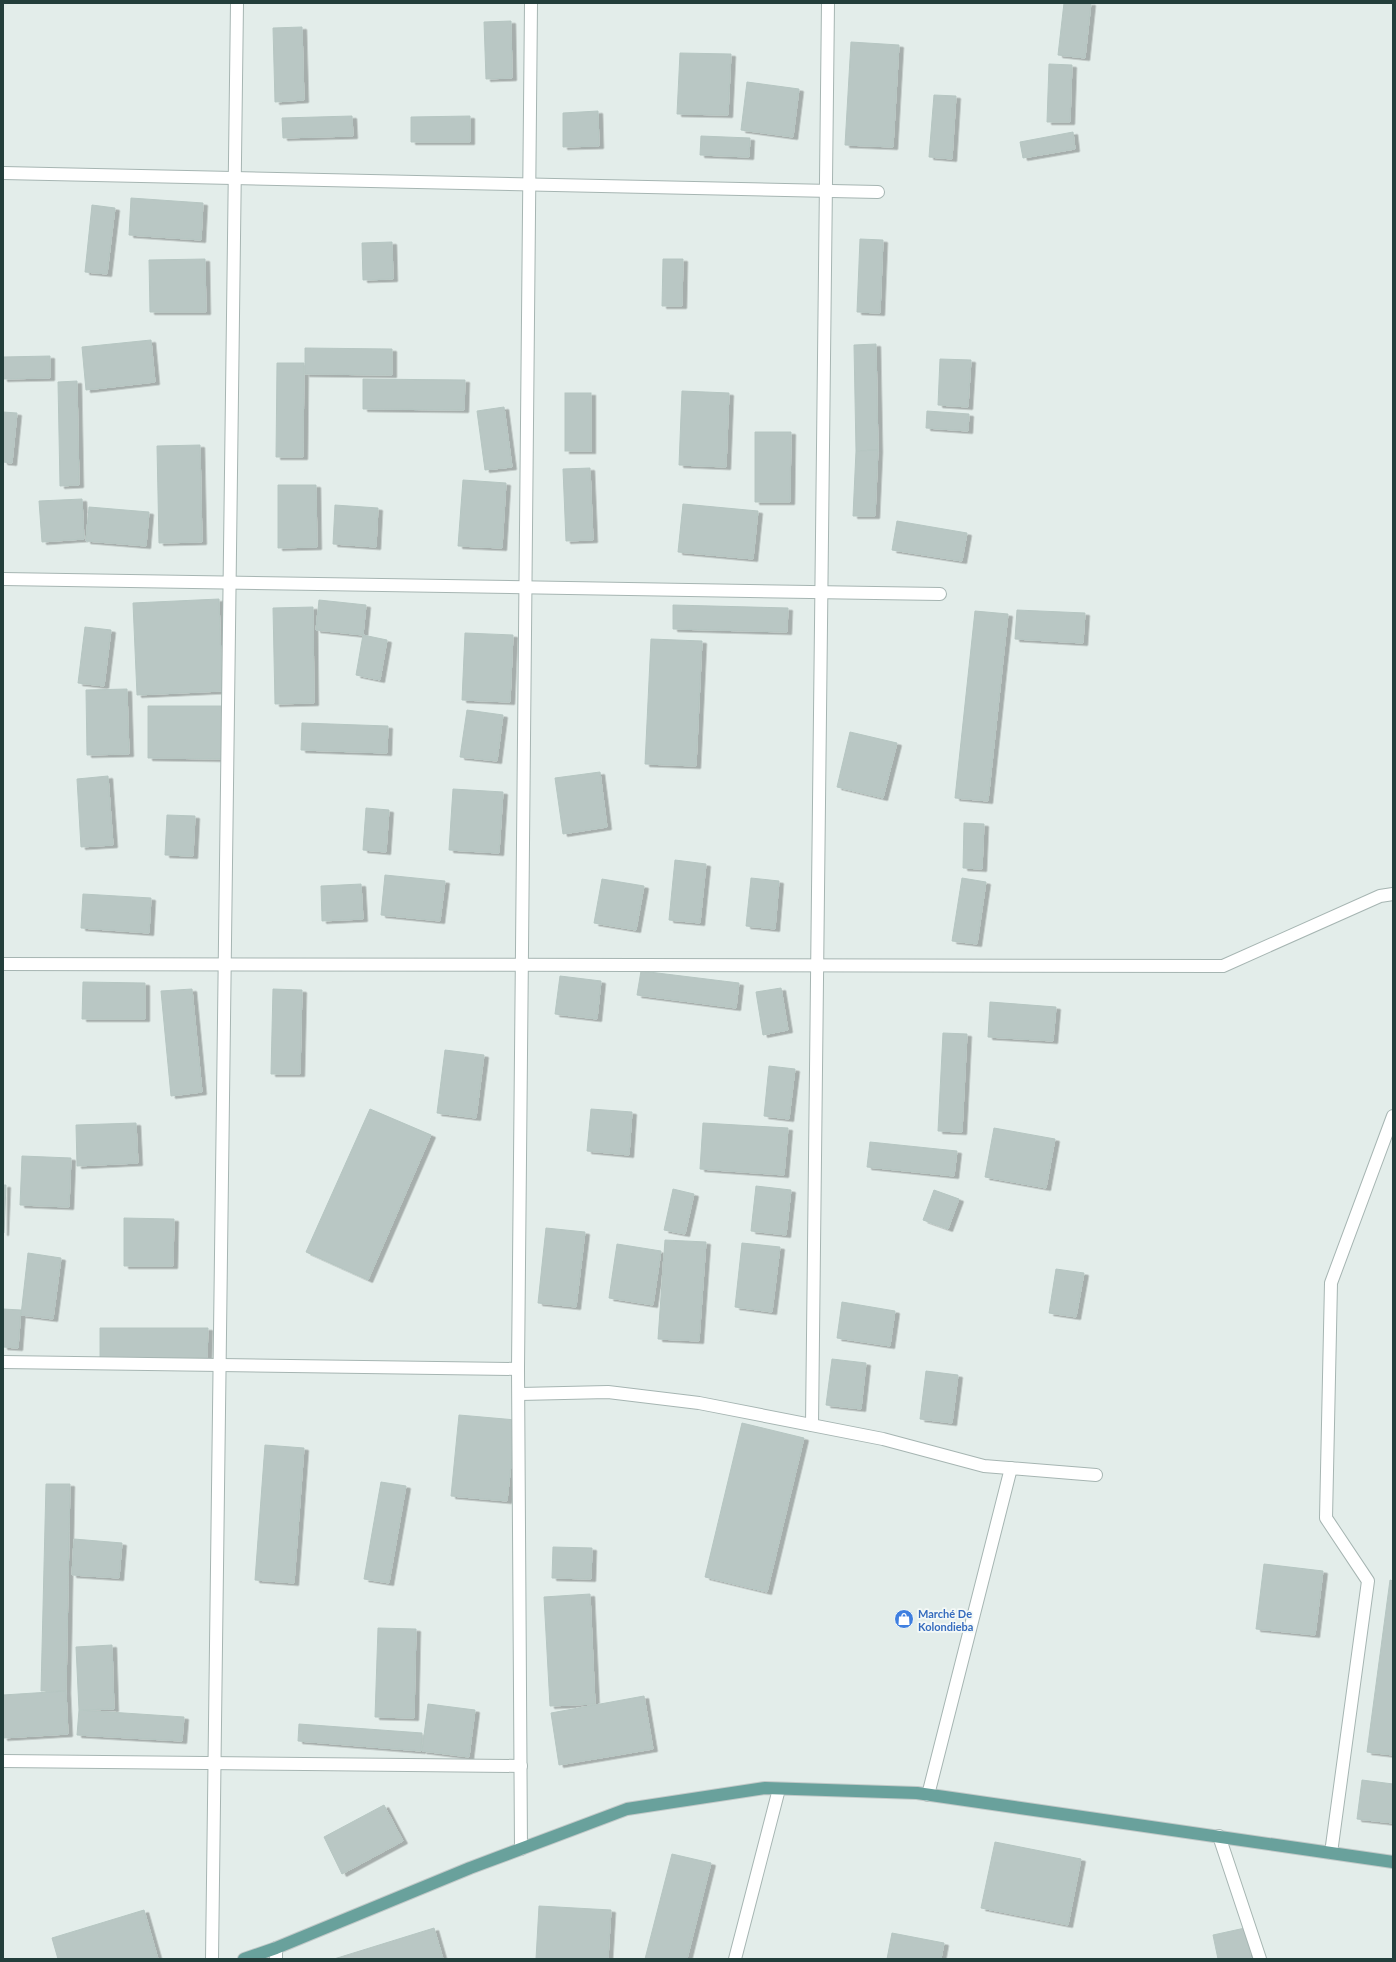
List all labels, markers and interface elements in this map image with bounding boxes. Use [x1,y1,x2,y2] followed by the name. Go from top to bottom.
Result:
[918,1607,973,1633] place label: Marché De Kolondieba
[893,1608,915,1630] shop icon: Marché De Kolondieba

